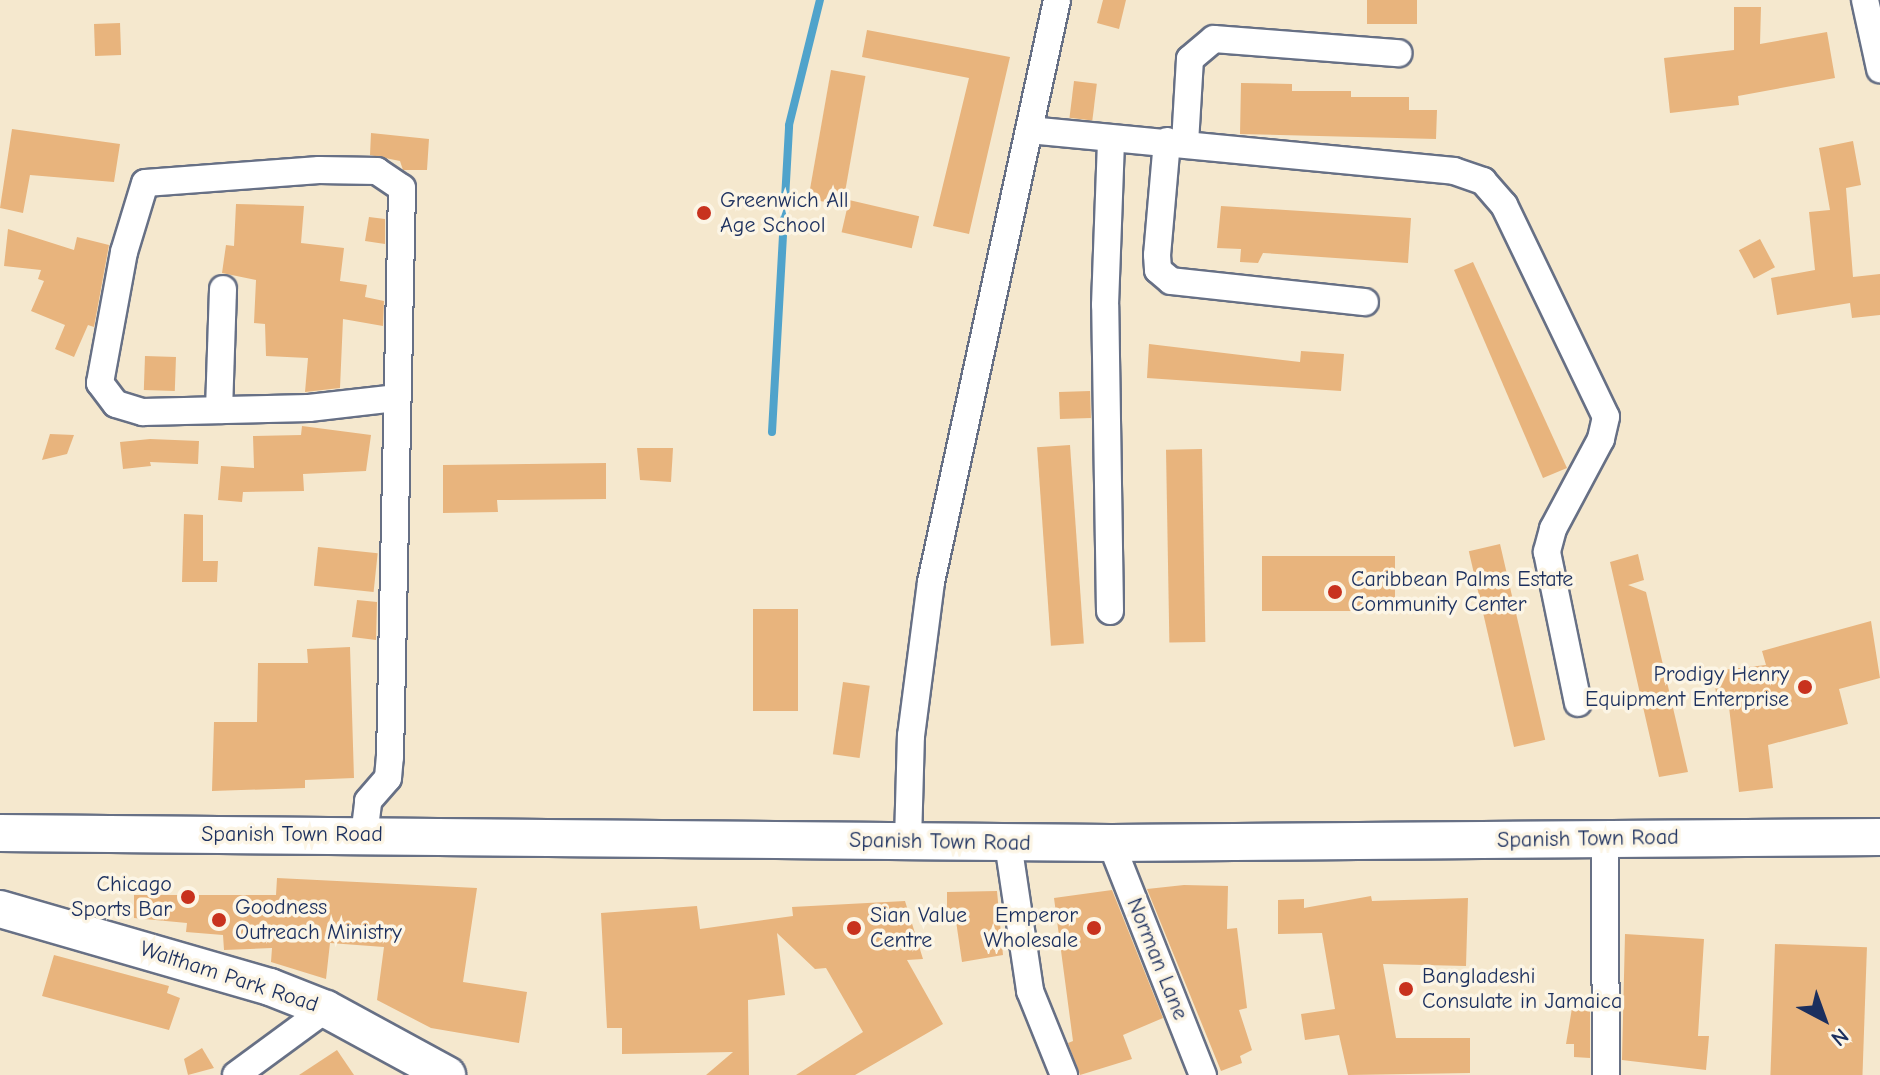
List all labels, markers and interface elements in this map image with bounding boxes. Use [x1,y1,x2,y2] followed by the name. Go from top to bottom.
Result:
[720,187,849,238] place label: Greenwich All Age School
[695,204,713,222] marker: Greenwich All Age School
[1351,566,1573,618] place label: Caribbean Palms Estate Community Center
[1326,583,1344,601] marker: Caribbean Palms Estate Community Center
[1585,661,1789,712] place label: Prodigy Henry Equipment Enterprise
[1796,678,1814,696] marker: Prodigy Henry Equipment Enterprise
[201,822,383,848] street label: Spanish Town Road
[1497,824,1679,854] street label: Spanish Town Road
[849,827,1031,857] street label: Spanish Town Road
[71,871,172,922] place label: Chicago Sports Bar
[179,888,197,906] marker: Chicago Sports Bar
[235,894,402,946] place label: Goodness Outreach Ministry
[1121,894,1193,1024] street label: Norman Lane
[870,902,967,954] place label: Sian Value Centre
[983,902,1078,954] place label: Emperor Wholesale
[210,911,228,929] marker: Goodness Outreach Ministry
[845,919,863,937] marker: Sian Value Centre
[1085,919,1103,937] marker: Emperor Wholesale
[137,936,321,1018] street label: Waltham Park Road
[1422,963,1622,1014] place label: Bangladeshi Consulate in Jamaica
[1784,979,1864,1059] north arrow
[1397,980,1415,998] marker: Bangladeshi Consulate in Jamaica
[1826,1023,1854,1052] text: N

